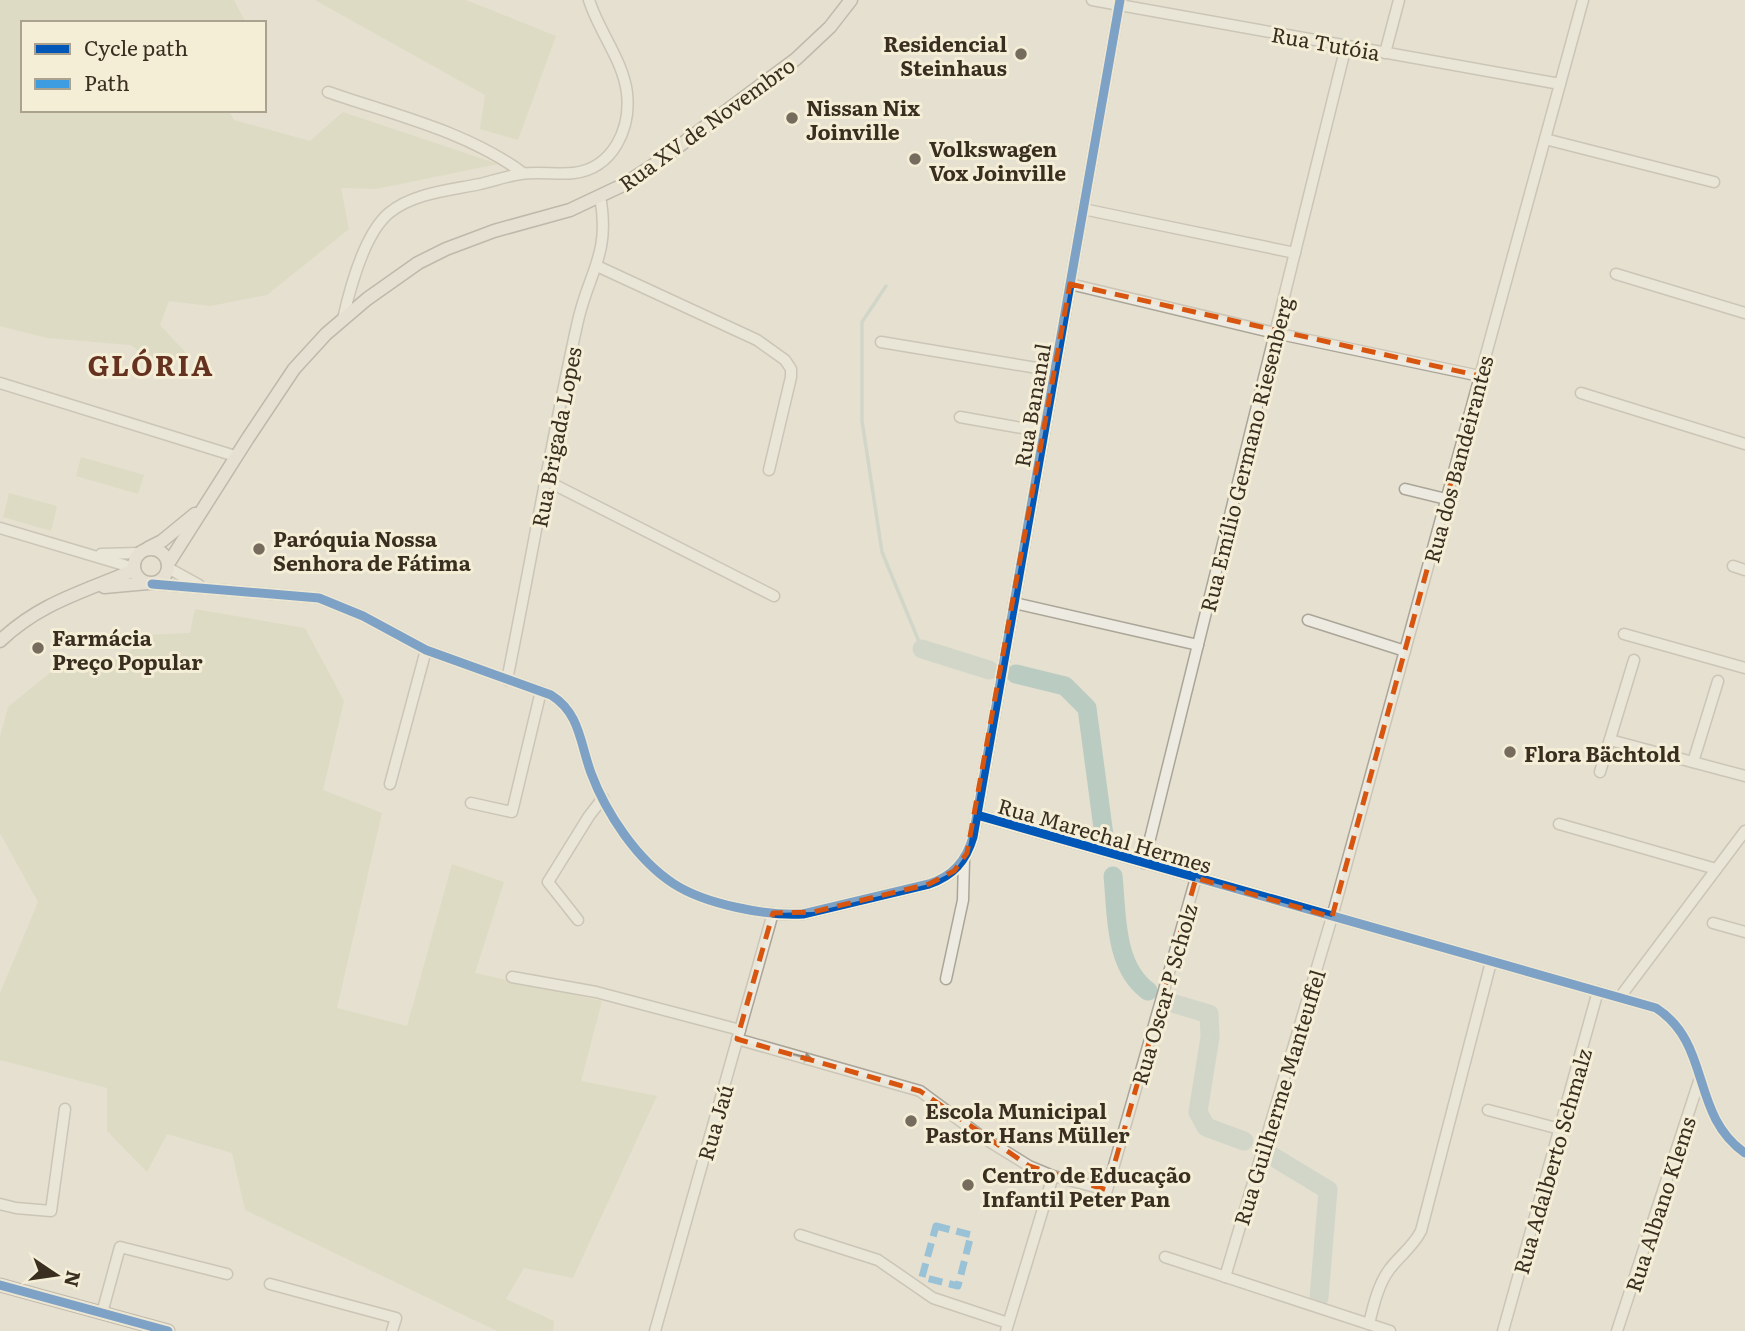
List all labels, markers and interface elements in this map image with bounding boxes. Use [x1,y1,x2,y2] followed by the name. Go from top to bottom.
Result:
[1269,17,1383,67] street label: Rua Tutóia
[21,21,266,112] legend
[883,27,1007,82] place label: Residencial Steinhaus
[84,31,188,62] text: Cycle path
[1013,46,1029,62] marker: Residencial Steinhaus
[612,49,800,197] street label: Rua XV de Novembro
[84,66,130,97] text: Path
[806,91,920,146] place label: Nissan Nix Joinville
[784,110,800,126] marker: Nissan Nix Joinville
[929,132,1066,187] place label: Volkswagen Vox Joinville
[907,151,923,167] marker: Volkswagen Vox Joinville
[1191,293,1299,615] street label: Rua Emílio Germano Riesenberg
[1005,341,1057,469] street label: Rua Bananal
[88,343,214,385] district label: GLÓRIA
[522,344,588,530] street label: Rua Brigada Lopes
[1414,352,1500,566] street label: Rua dos Bandeirantes
[273,522,472,577] place label: Paróquia Nossa Senhora de Fátima
[251,541,267,557] marker: Paróquia Nossa Senhora de Fátima
[52,621,203,676] place label: Farmácia Preço Popular
[30,640,46,656] marker: Farmácia Preço Popular
[1524,737,1680,768] place label: Flora Bächtold
[1502,744,1518,760] marker: Flora Bächtold
[995,789,1215,879] street label: Rua Marechal Hermes
[1122,900,1204,1088] street label: Rua Oscar P Scholz
[1224,965,1332,1229] street label: Rua Guilherme Manteuffel
[1504,1045,1598,1277] street label: Rua Adalberto Schmalz
[793,1053,814,1063] one-way arrow
[688,1080,740,1164] street label: Rua Jaú
[925,1094,1130,1149] place label: Escola Municipal Pastor Hans Müller
[1616,1112,1702,1296] street label: Rua Albano Klems
[903,1113,919,1129] marker: Escola Municipal Pastor Hans Müller
[982,1158,1191,1213] place label: Centro de Educação Infantil Peter Pan
[960,1177,976,1193] marker: Centro de Educação Infantil Peter Pan
[21,1240,91,1310] north arrow
[58,1268,89,1290] text: N

